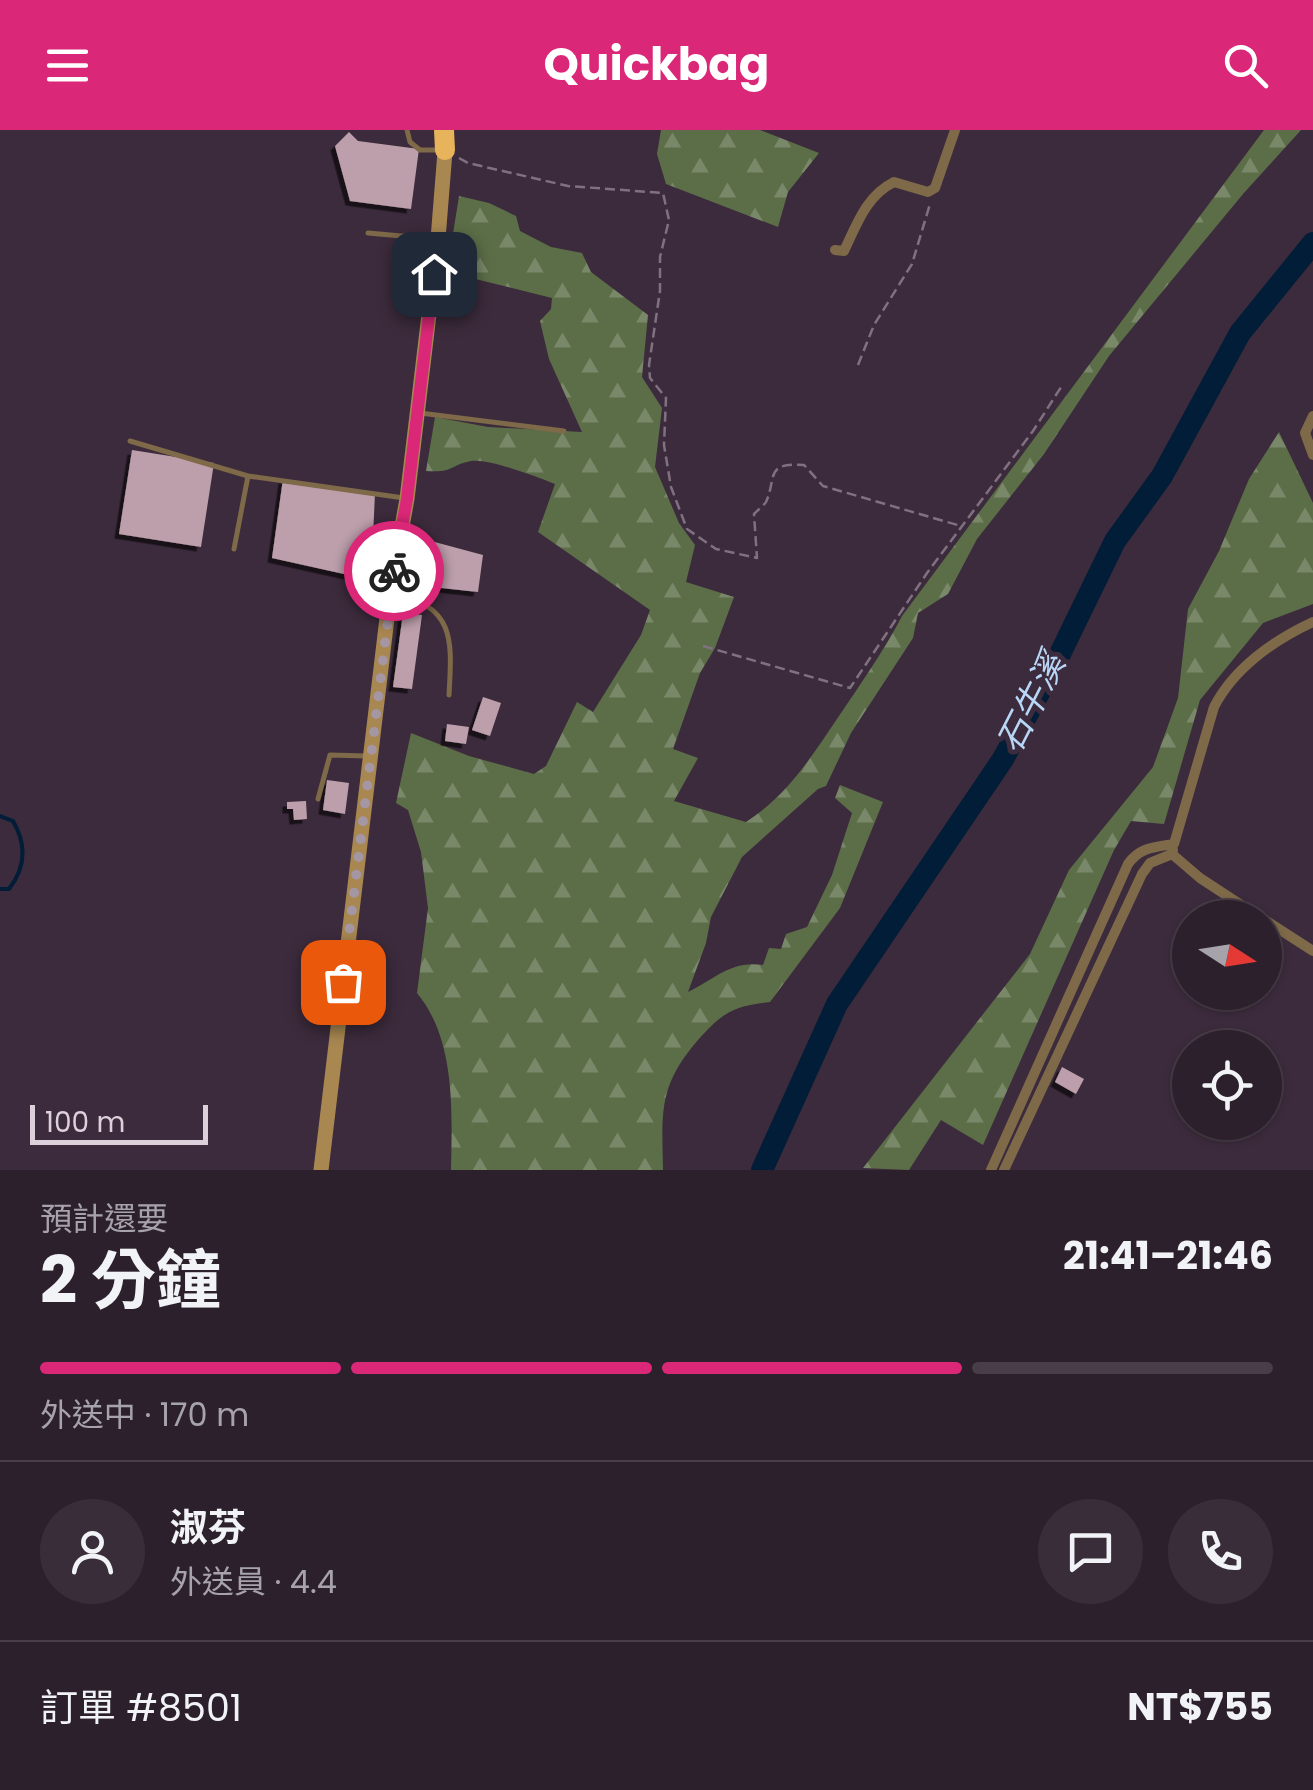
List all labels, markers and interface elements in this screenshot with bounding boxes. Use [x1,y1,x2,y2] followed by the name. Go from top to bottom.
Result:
[544,33,769,96] text: Quickbag
[40,38,95,93] icon: menu
[1218,38,1273,93] icon: search
[392,232,477,317] pin
[407,247,462,302] icon: home
[344,521,444,621] courier
[367,544,422,599] icon: bike
[985,640,1078,761] water label: 石牛溪
[1172,900,1282,1010] north arrow
[1172,900,1282,1140] map controls
[301,940,386,1025] pin
[316,955,371,1010] icon: bag
[1172,1030,1282,1140] button: locate
[30,1100,208,1144] scale bar
[45,1103,125,1142] text: 100 m
[40,1196,168,1241] text: 預計還要
[1063,1229,1273,1282] text: 21:41–21:46
[40,1235,221,1326] text: 2 分鐘
[40,1392,249,1437] text: 外送中 · 170 m
[40,1499,145,1604] button: person
[1038,1499,1143,1604] button: chat
[1168,1499,1273,1604] button: phone
[170,1501,246,1554] text: 淑芬
[170,1559,337,1604] text: 外送員 · 4.4
[1127,1680,1273,1733] text: NT$755
[40,1681,242,1734] text: 訂單 #8501

